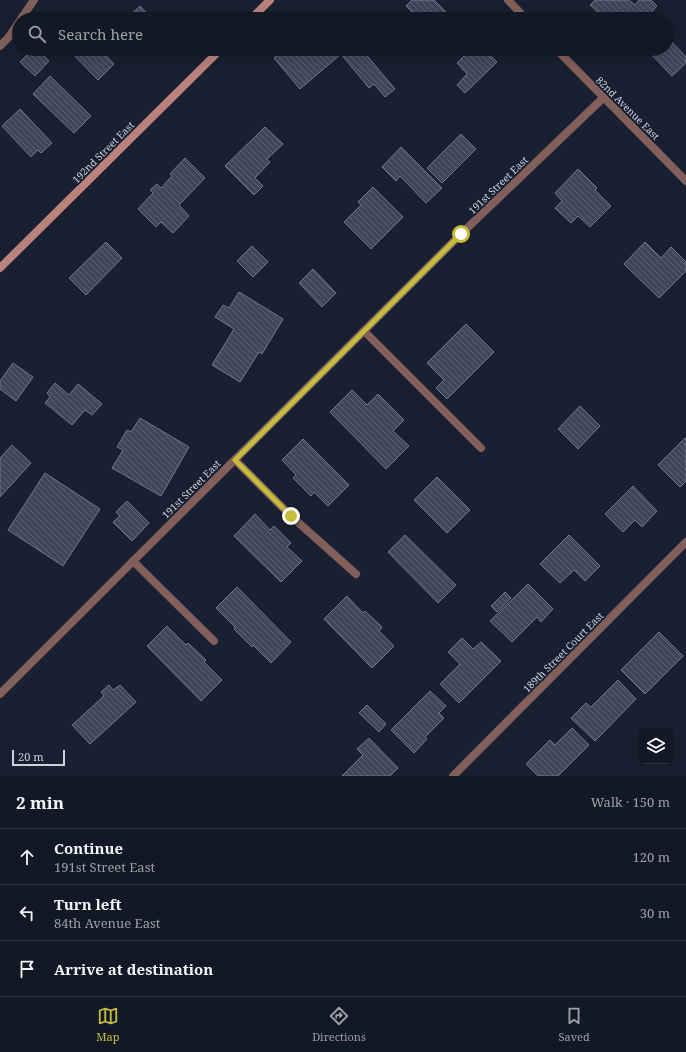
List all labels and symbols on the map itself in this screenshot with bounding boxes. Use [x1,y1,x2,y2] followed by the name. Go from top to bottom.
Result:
[593,73,663,143] street label: 82nd Avenue East
[69,118,137,186] street label: 192nd Street East
[465,153,531,217] street label: 191st Street East
[452,225,470,243] route start
[159,456,224,521] street label: 191st Street East
[282,507,300,525] route end
[520,608,607,695] street label: 189th Street Court East
[12,748,65,767] scale bar

